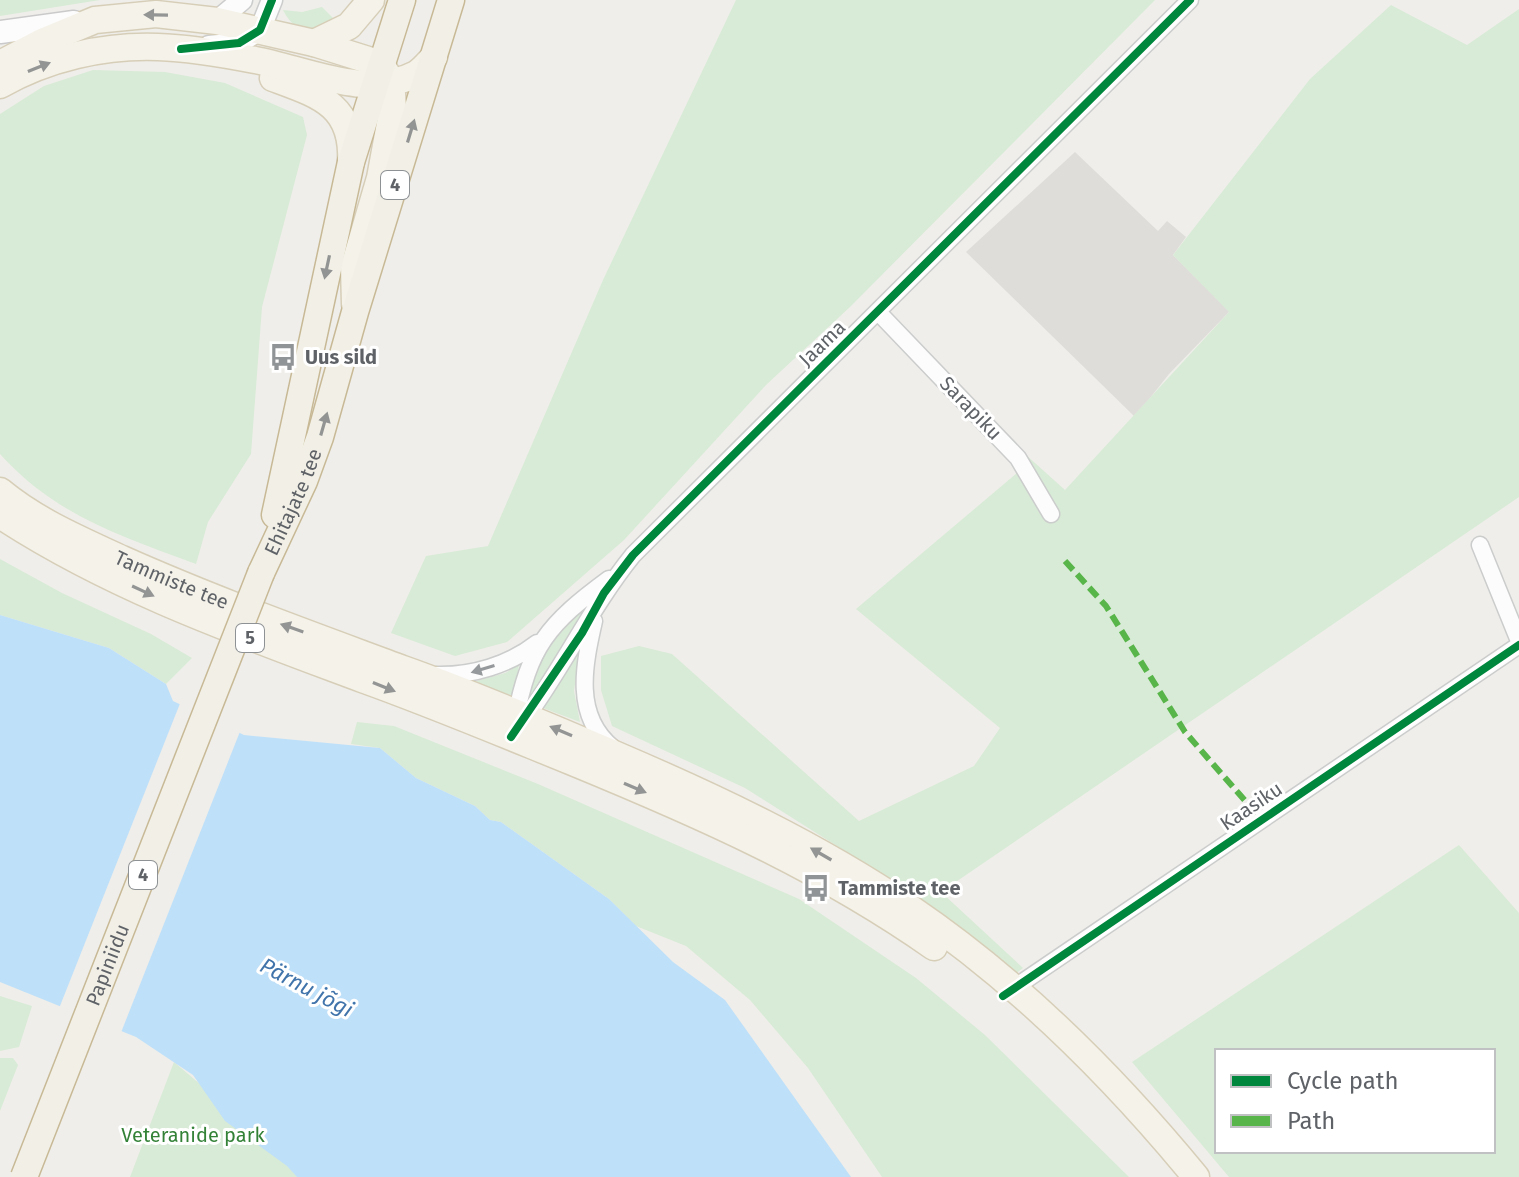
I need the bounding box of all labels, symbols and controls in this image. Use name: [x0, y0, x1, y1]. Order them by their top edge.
one-way arrow: [143, 9, 168, 22]
one-way arrow: [27, 60, 51, 73]
one-way arrow: [406, 118, 418, 142]
road number: 4: [381, 171, 409, 199]
one-way arrow: [320, 255, 333, 280]
street label: Jaama: [794, 315, 850, 371]
bus stop icon: Uus sild: [268, 342, 298, 372]
place label: Uus sild: [305, 345, 377, 369]
street label: Sarapiku: [935, 371, 1007, 445]
one-way arrow: [318, 412, 331, 436]
street label: Ehitajate tee: [259, 445, 327, 559]
street label: Tammiste tee: [111, 545, 232, 614]
one-way arrow: [131, 584, 155, 598]
one-way arrow: [280, 622, 304, 634]
road number: 5: [236, 624, 264, 652]
one-way arrow: [471, 663, 495, 676]
one-way arrow: [372, 681, 396, 694]
one-way arrow: [549, 725, 573, 738]
street label: Kaasiku: [1215, 777, 1287, 835]
one-way arrow: [624, 782, 647, 795]
one-way arrow: [810, 847, 832, 861]
road number: 4: [129, 861, 157, 889]
bus stop icon: Tammiste tee: [801, 873, 831, 903]
place label: Tammiste tee: [838, 876, 960, 900]
street label: Papiniidu: [80, 921, 134, 1009]
water label: Pärnu jõgi: [255, 952, 358, 1023]
legend: [1215, 1049, 1495, 1153]
text: Cycle path: [1287, 1067, 1399, 1095]
text: Path: [1287, 1107, 1335, 1135]
park label: Veteranide park: [121, 1123, 265, 1147]

